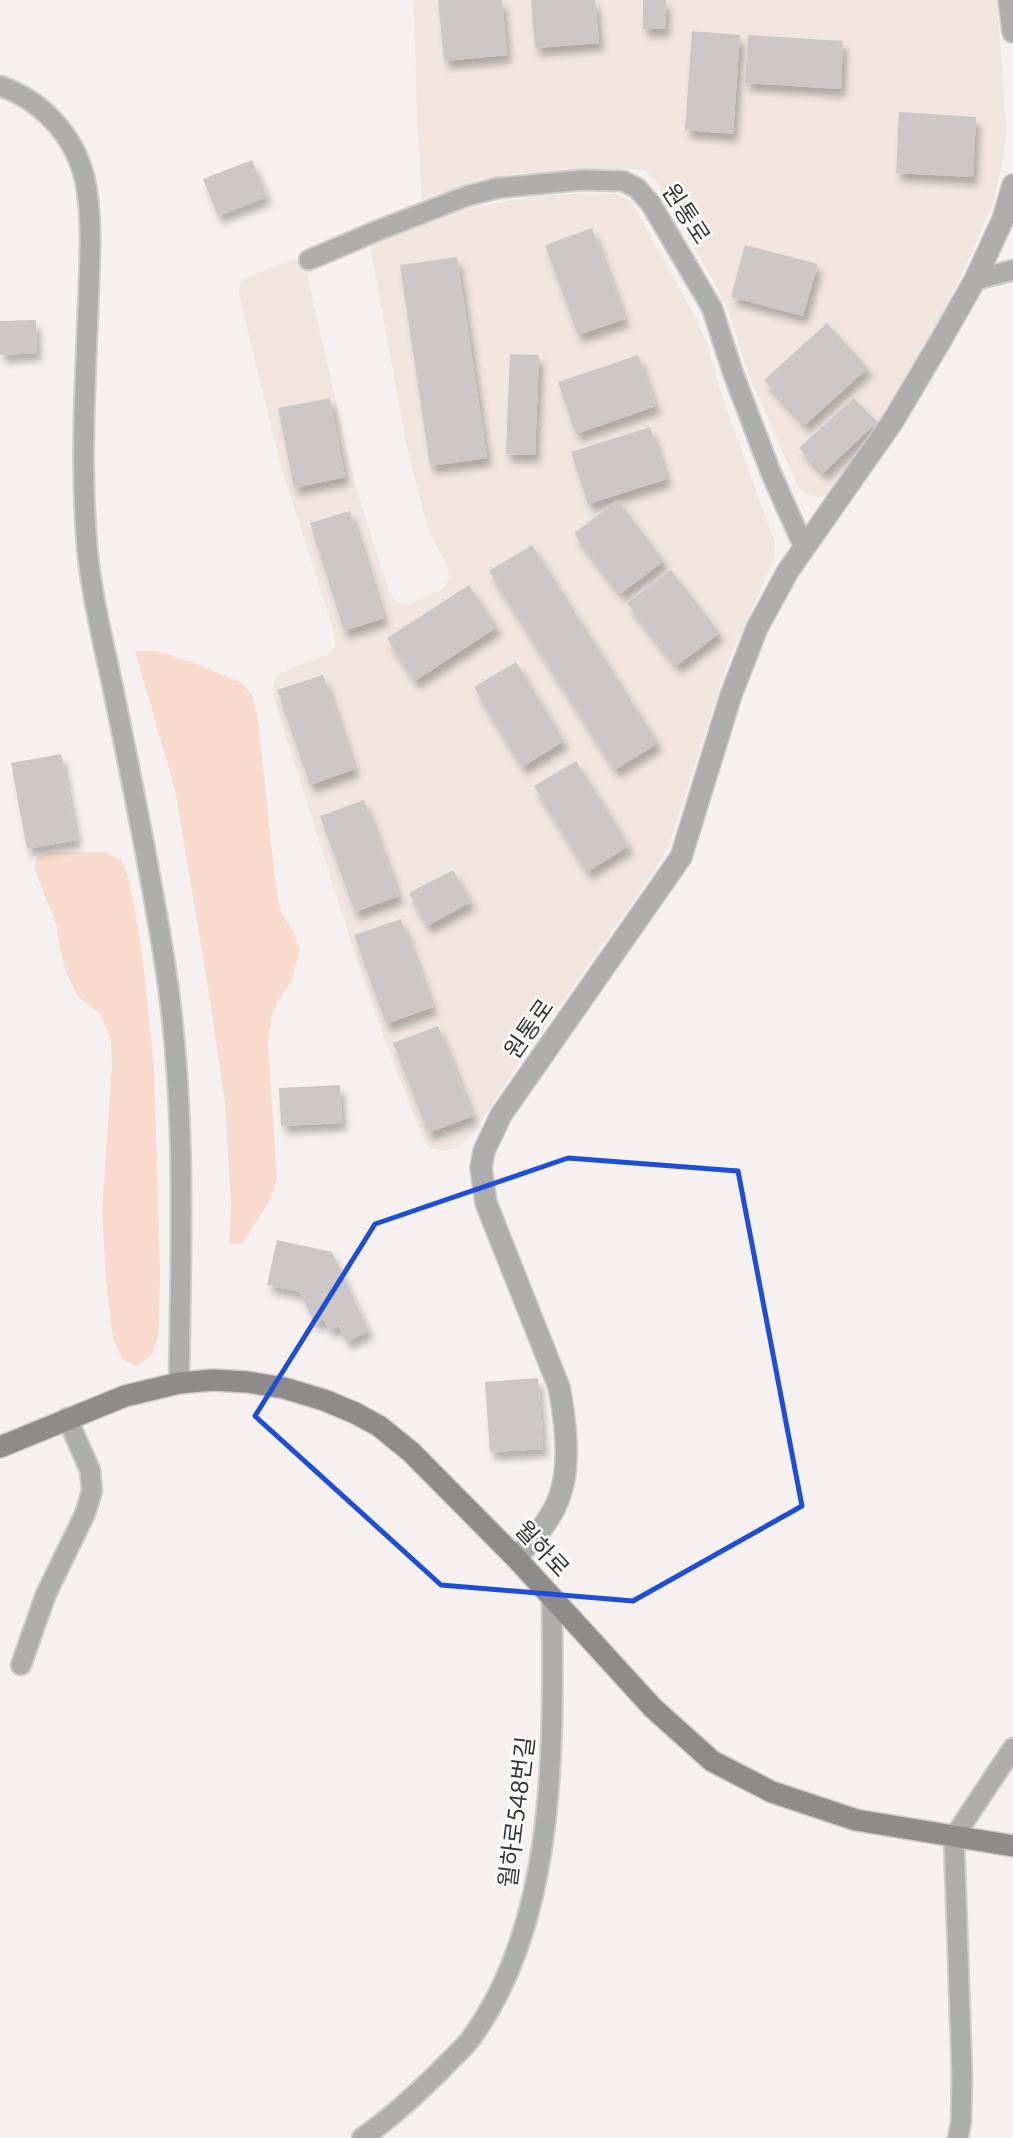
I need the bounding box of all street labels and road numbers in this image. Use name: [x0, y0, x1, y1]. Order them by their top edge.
street label: 원통로: [657, 178, 717, 249]
street label: 원통로: [497, 993, 559, 1064]
street label: 월하로: [510, 1514, 576, 1582]
street label: 월하로548번길: [492, 1735, 539, 1889]

